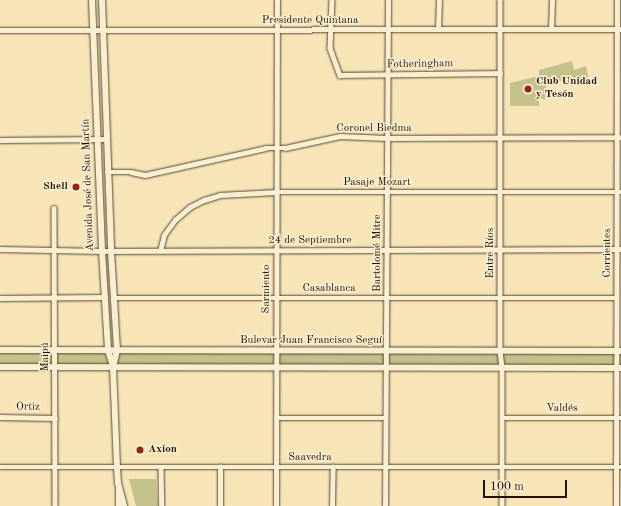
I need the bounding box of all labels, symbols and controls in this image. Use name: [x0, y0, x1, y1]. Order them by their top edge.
street label: Presidente Quintana: [262, 14, 358, 28]
street label: Fotheringham: [387, 58, 453, 72]
place label: Club Unidad y Tesón: [536, 76, 597, 102]
marker: Club Unidad y Tesón: [523, 84, 533, 94]
street label: Avenida José de San Martín: [80, 119, 98, 251]
street label: Coronel Biedma: [336, 122, 412, 136]
street label: Pasaje Mozart: [343, 176, 411, 190]
place label: Shell: [43, 180, 68, 194]
marker: Shell: [71, 182, 81, 192]
street label: Bartolomé Mitre: [371, 214, 385, 292]
street label: Entre Ríos: [484, 227, 498, 279]
street label: Corrientes: [601, 228, 615, 278]
street label: 24 de Septiembre: [268, 234, 352, 248]
street label: Sarmiento: [260, 265, 274, 313]
street label: Casablanca: [302, 282, 356, 296]
street label: Bulevar Juan Francisco Seguí: [240, 334, 382, 348]
street label: Maipú: [39, 342, 53, 372]
street label: Ortiz: [16, 401, 40, 415]
street label: Valdés: [546, 402, 578, 416]
place label: Axion: [148, 443, 177, 457]
marker: Axion: [135, 445, 145, 455]
street label: Saavedra: [288, 451, 332, 465]
scale bar: [485, 472, 569, 498]
text: 100 m: [490, 481, 524, 493]

